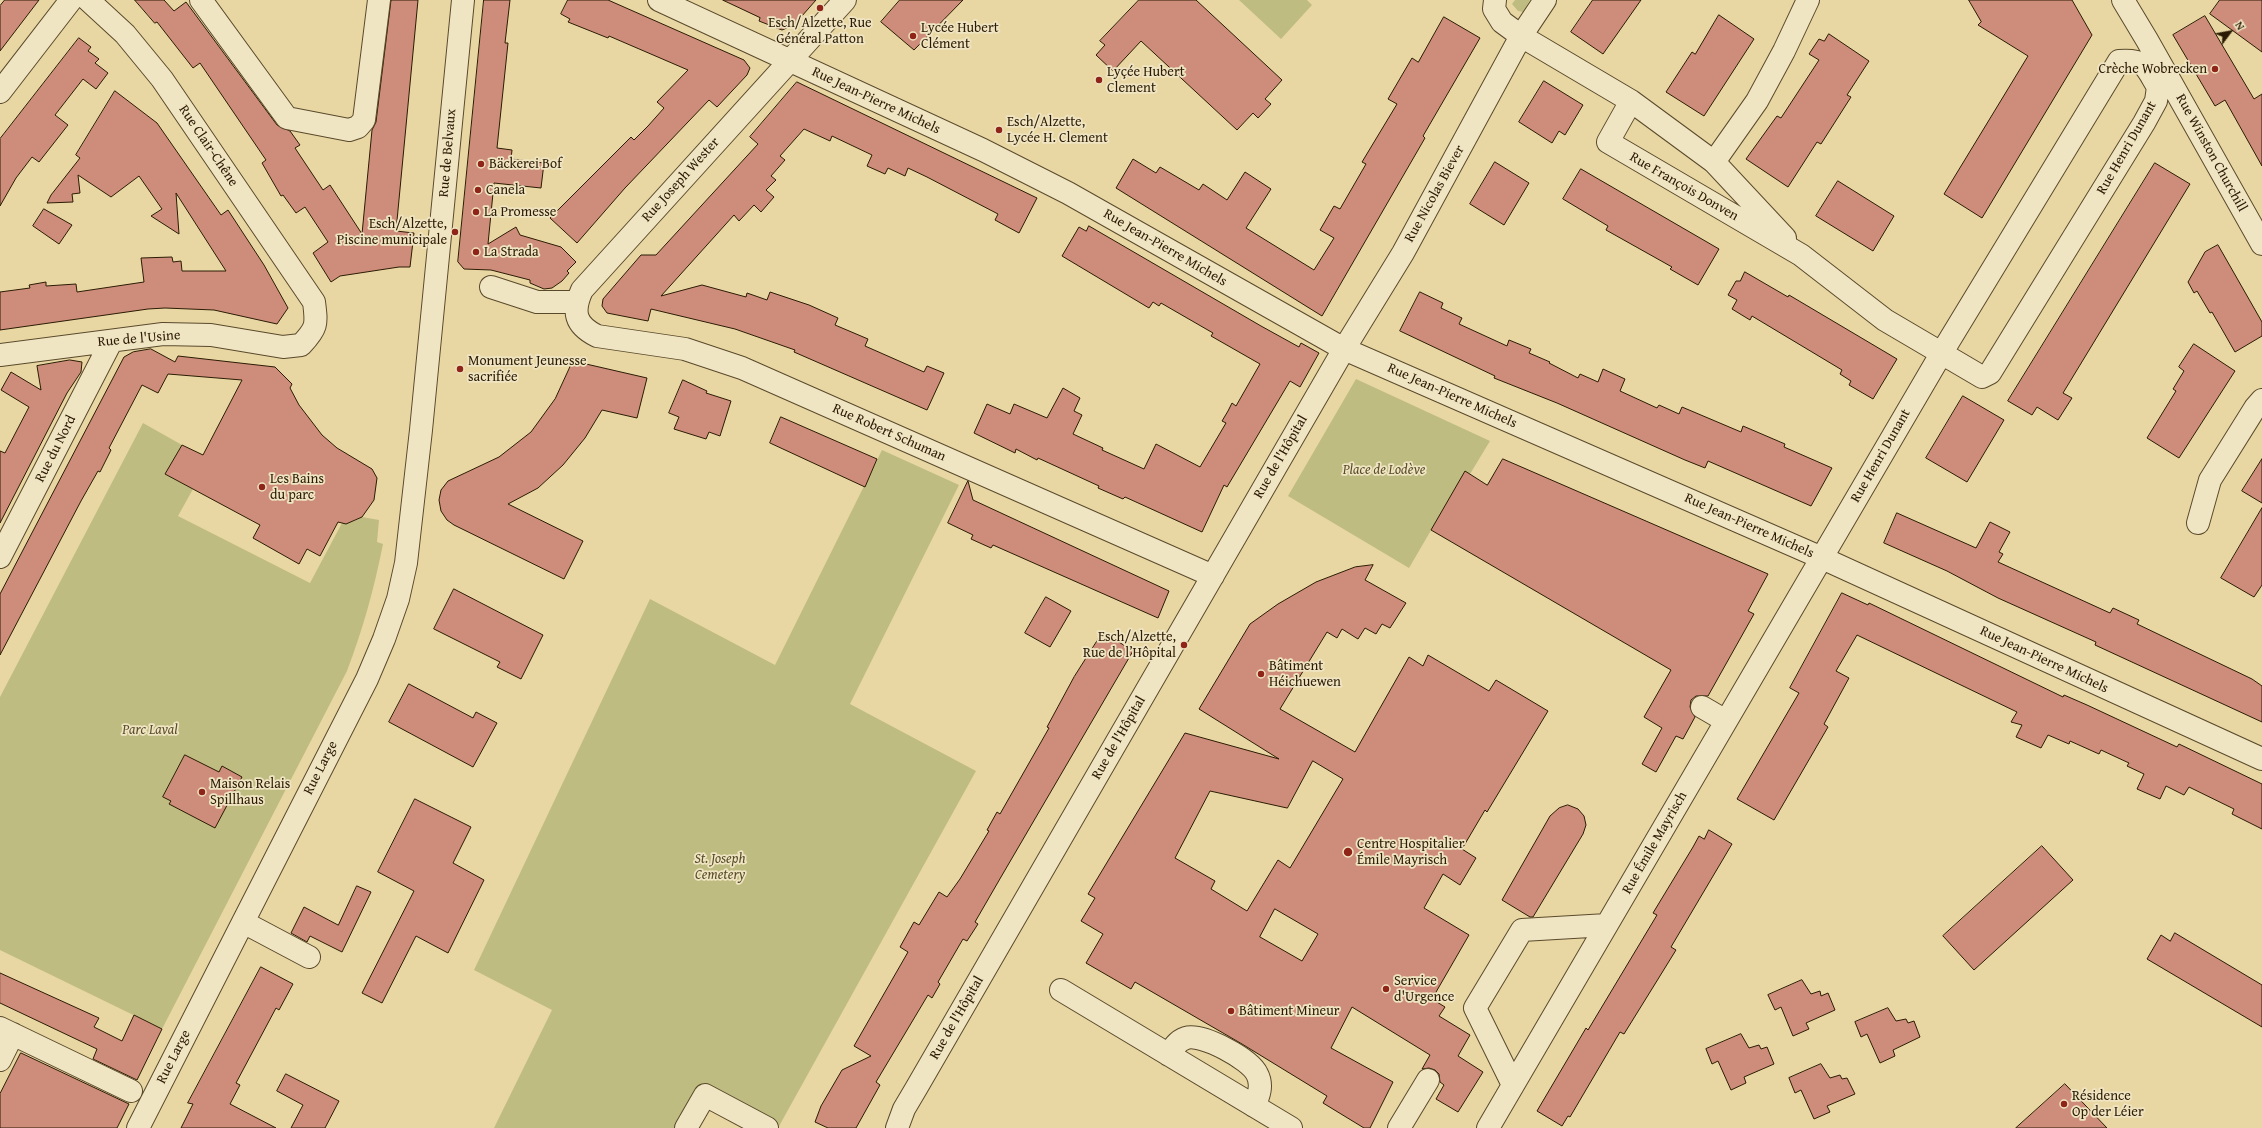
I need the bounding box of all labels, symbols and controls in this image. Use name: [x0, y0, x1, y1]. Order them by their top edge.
marker: Esch/Alzette, Rue Général Patton: [815, 3, 825, 13]
north arrow: [2210, 12, 2250, 52]
place label: Esch/Alzette, Rue Général Patton: [768, 15, 872, 48]
text: N: [2231, 18, 2249, 33]
place label: Lycée Hubert Clément: [921, 20, 999, 52]
marker: Lycée Hubert Clément: [908, 31, 918, 41]
place label: Crèche Wobrecken: [2098, 61, 2207, 77]
street label: Rue Jean-Pierre Michels: [809, 64, 943, 138]
place label: Lyçée Hubert Clement: [1107, 64, 1185, 96]
marker: Crèche Wobrecken: [2210, 64, 2220, 74]
marker: Lyçée Hubert Clement: [1094, 75, 1104, 85]
street label: Rue Winston Churchill: [2172, 91, 2250, 215]
street label: Rue Henri Dunant: [2093, 98, 2161, 198]
street label: Rue Clair-Chêne: [175, 102, 241, 190]
street label: Rue de Belvaux: [436, 108, 460, 198]
place label: Esch/Alzette, Lycée H. Clement: [1007, 114, 1108, 146]
marker: Esch/Alzette, Lycée H. Clement: [994, 125, 1004, 135]
street label: Rue Joseph Wester: [639, 134, 723, 226]
street label: Rue Nicolas Biever: [1401, 143, 1469, 245]
street label: Rue François Donven: [1627, 149, 1741, 225]
place label: Bäckerei Bof: [489, 156, 562, 172]
marker: Bäckerei Bof: [476, 159, 486, 169]
place label: Canela: [486, 182, 525, 198]
marker: Canela: [473, 185, 483, 195]
place label: La Promesse: [484, 204, 556, 220]
street label: Rue Jean-Pierre Michels: [1100, 206, 1230, 290]
marker: La Promesse: [471, 207, 481, 217]
place label: Esch/Alzette, Piscine municipale: [337, 216, 447, 248]
marker: Esch/Alzette, Piscine municipale: [450, 227, 460, 237]
place label: La Strada: [484, 244, 539, 260]
marker: La Strada: [471, 247, 481, 257]
street label: Rue de l'Usine: [97, 327, 181, 351]
place label: Monument Jeunesse sacrifiée: [468, 353, 587, 386]
street label: Rue Jean-Pierre Michels: [1385, 360, 1519, 432]
marker: Monument Jeunesse sacrifiée: [455, 364, 465, 374]
street label: Rue Robert Schuman: [830, 400, 948, 466]
street label: Rue Henri Dunant: [1847, 406, 1915, 506]
street label: Rue de l'Hôpital: [1250, 412, 1312, 502]
street label: Rue du Nord: [32, 413, 80, 485]
park label: Place de Lodève: [1343, 462, 1425, 478]
place label: Les Bains du parc: [270, 471, 324, 504]
marker: Les Bains du parc: [257, 482, 267, 492]
street label: Rue Jean-Pierre Michels: [1682, 490, 1816, 562]
street label: Rue Jean-Pierre Michels: [1977, 623, 2111, 697]
place label: Esch/Alzette, Rue de l’Hôpital: [1083, 629, 1176, 662]
marker: Esch/Alzette, Rue de l’Hôpital: [1179, 640, 1189, 650]
place label: Bâtiment Héichuewen: [1269, 658, 1341, 690]
marker: Bâtiment Héichuewen: [1256, 669, 1266, 679]
street label: Rue de l'Hôpital: [1088, 693, 1150, 783]
park label: Parc Laval: [122, 722, 178, 738]
street label: Rue Large: [300, 738, 342, 798]
place label: Maison Relais Spillhaus: [210, 776, 290, 808]
marker: Maison Relais Spillhaus: [197, 787, 207, 797]
street label: Rue Émile Mayrisch: [1619, 789, 1691, 897]
place label: Centre Hospitalier Émile Mayrisch: [1357, 836, 1464, 868]
marker: Centre Hospitalier Émile Mayrisch: [1342, 846, 1354, 858]
park label: St. Joseph Cemetery: [694, 851, 746, 884]
street label: Rue de l'Hôpital: [926, 973, 988, 1063]
place label: Service d'Urgence: [1394, 973, 1454, 1006]
marker: Service d'Urgence: [1381, 984, 1391, 994]
place label: Bâtiment Mineur: [1239, 1003, 1340, 1019]
marker: Bâtiment Mineur: [1226, 1006, 1236, 1016]
street label: Rue Large: [153, 1027, 195, 1087]
place label: Résidence Op der Léier: [2072, 1088, 2144, 1120]
marker: Résidence Op der Léier: [2059, 1099, 2069, 1109]

